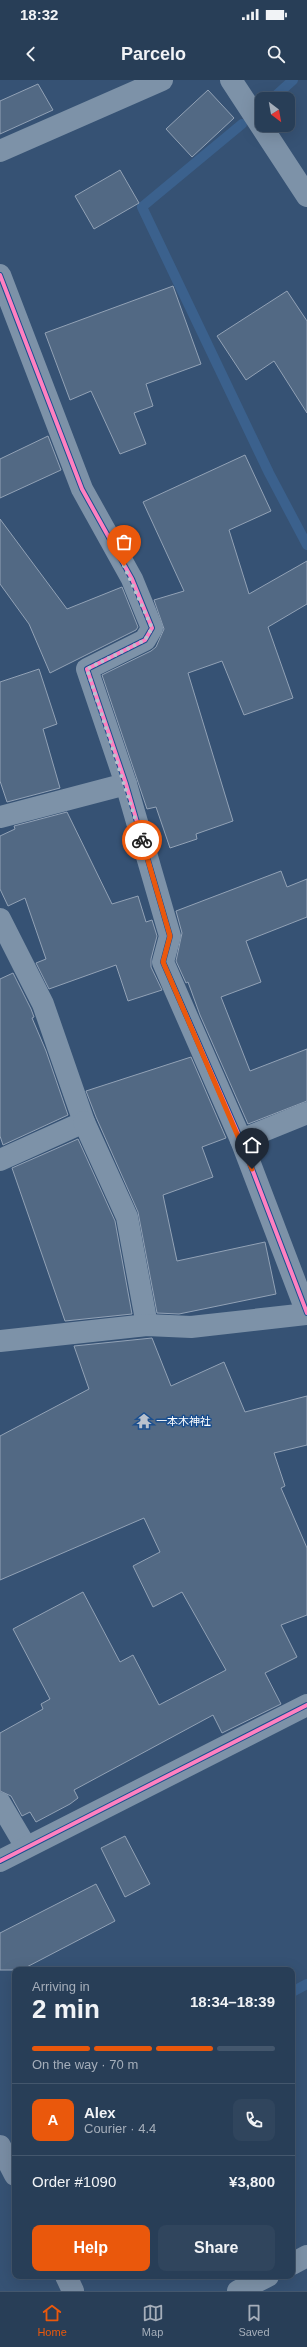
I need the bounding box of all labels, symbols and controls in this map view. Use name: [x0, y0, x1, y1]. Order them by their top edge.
text: 18:32: [20, 6, 58, 23]
icon: back: [20, 43, 42, 65]
icon: search: [265, 43, 287, 65]
text: Parcelo: [121, 44, 186, 64]
north arrow: [255, 92, 295, 132]
map controls: [255, 92, 295, 132]
pin: [107, 525, 141, 566]
icon: bag: [113, 531, 135, 553]
courier: [122, 820, 162, 860]
icon: bike: [131, 829, 153, 851]
pin: [235, 1128, 269, 1169]
icon: home: [241, 1134, 263, 1156]
temple icon: 一本木神社: [135, 1412, 153, 1430]
place label: 一本木神社: [156, 1415, 211, 1427]
text: Arriving in: [32, 1979, 90, 1994]
text: 18:34–18:39: [190, 1993, 275, 2010]
text: 2 min: [32, 1994, 100, 2024]
text: On the way · 70 m: [32, 2057, 138, 2072]
button: phone: [233, 2099, 275, 2141]
text: Alex: [84, 2104, 116, 2121]
text: A: [48, 2111, 58, 2128]
text: Courier · 4.4: [84, 2121, 156, 2136]
text: Order #1090: [32, 2173, 116, 2190]
text: ¥3,800: [229, 2173, 275, 2190]
button: Help: [32, 2225, 150, 2271]
button: Share: [158, 2225, 275, 2271]
tab: Home: [37, 2302, 67, 2338]
tab: Map: [142, 2302, 164, 2338]
tab: Saved: [238, 2302, 270, 2338]

